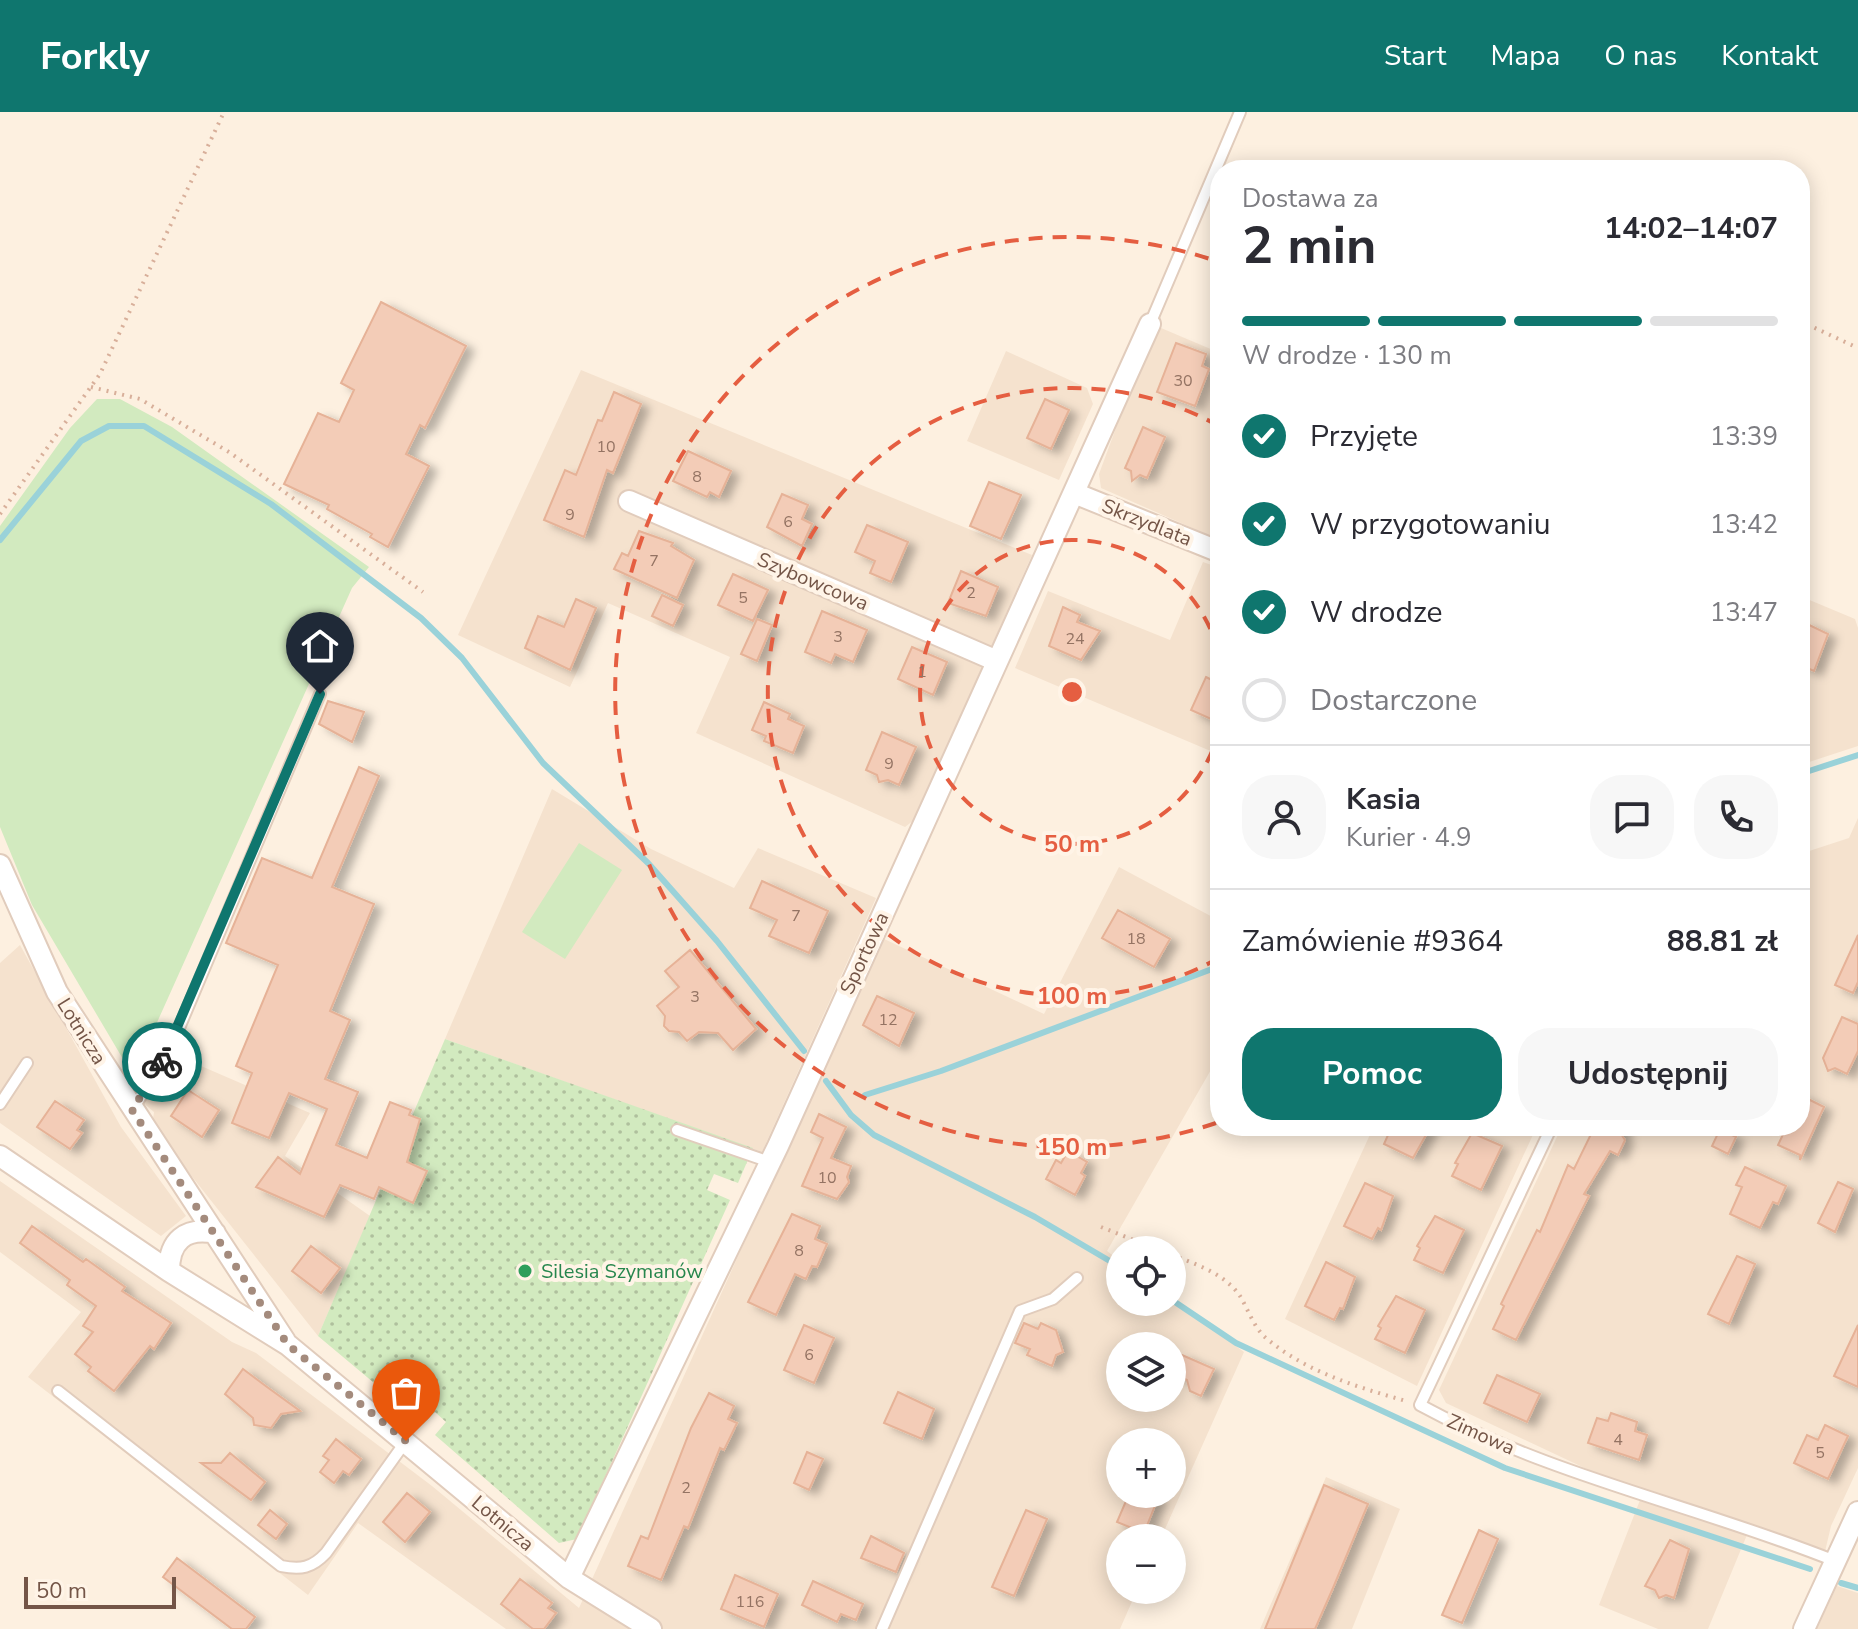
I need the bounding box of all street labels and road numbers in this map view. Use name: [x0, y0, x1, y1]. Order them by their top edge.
street label: Skrzydlata: [1098, 492, 1196, 553]
street label: Szybowcowa: [753, 546, 873, 617]
street label: Sportowa: [834, 908, 895, 999]
street label: Lotnicza: [51, 993, 113, 1070]
street label: Zimowa: [1443, 1408, 1519, 1461]
street label: Lotnicza: [466, 1489, 540, 1557]

